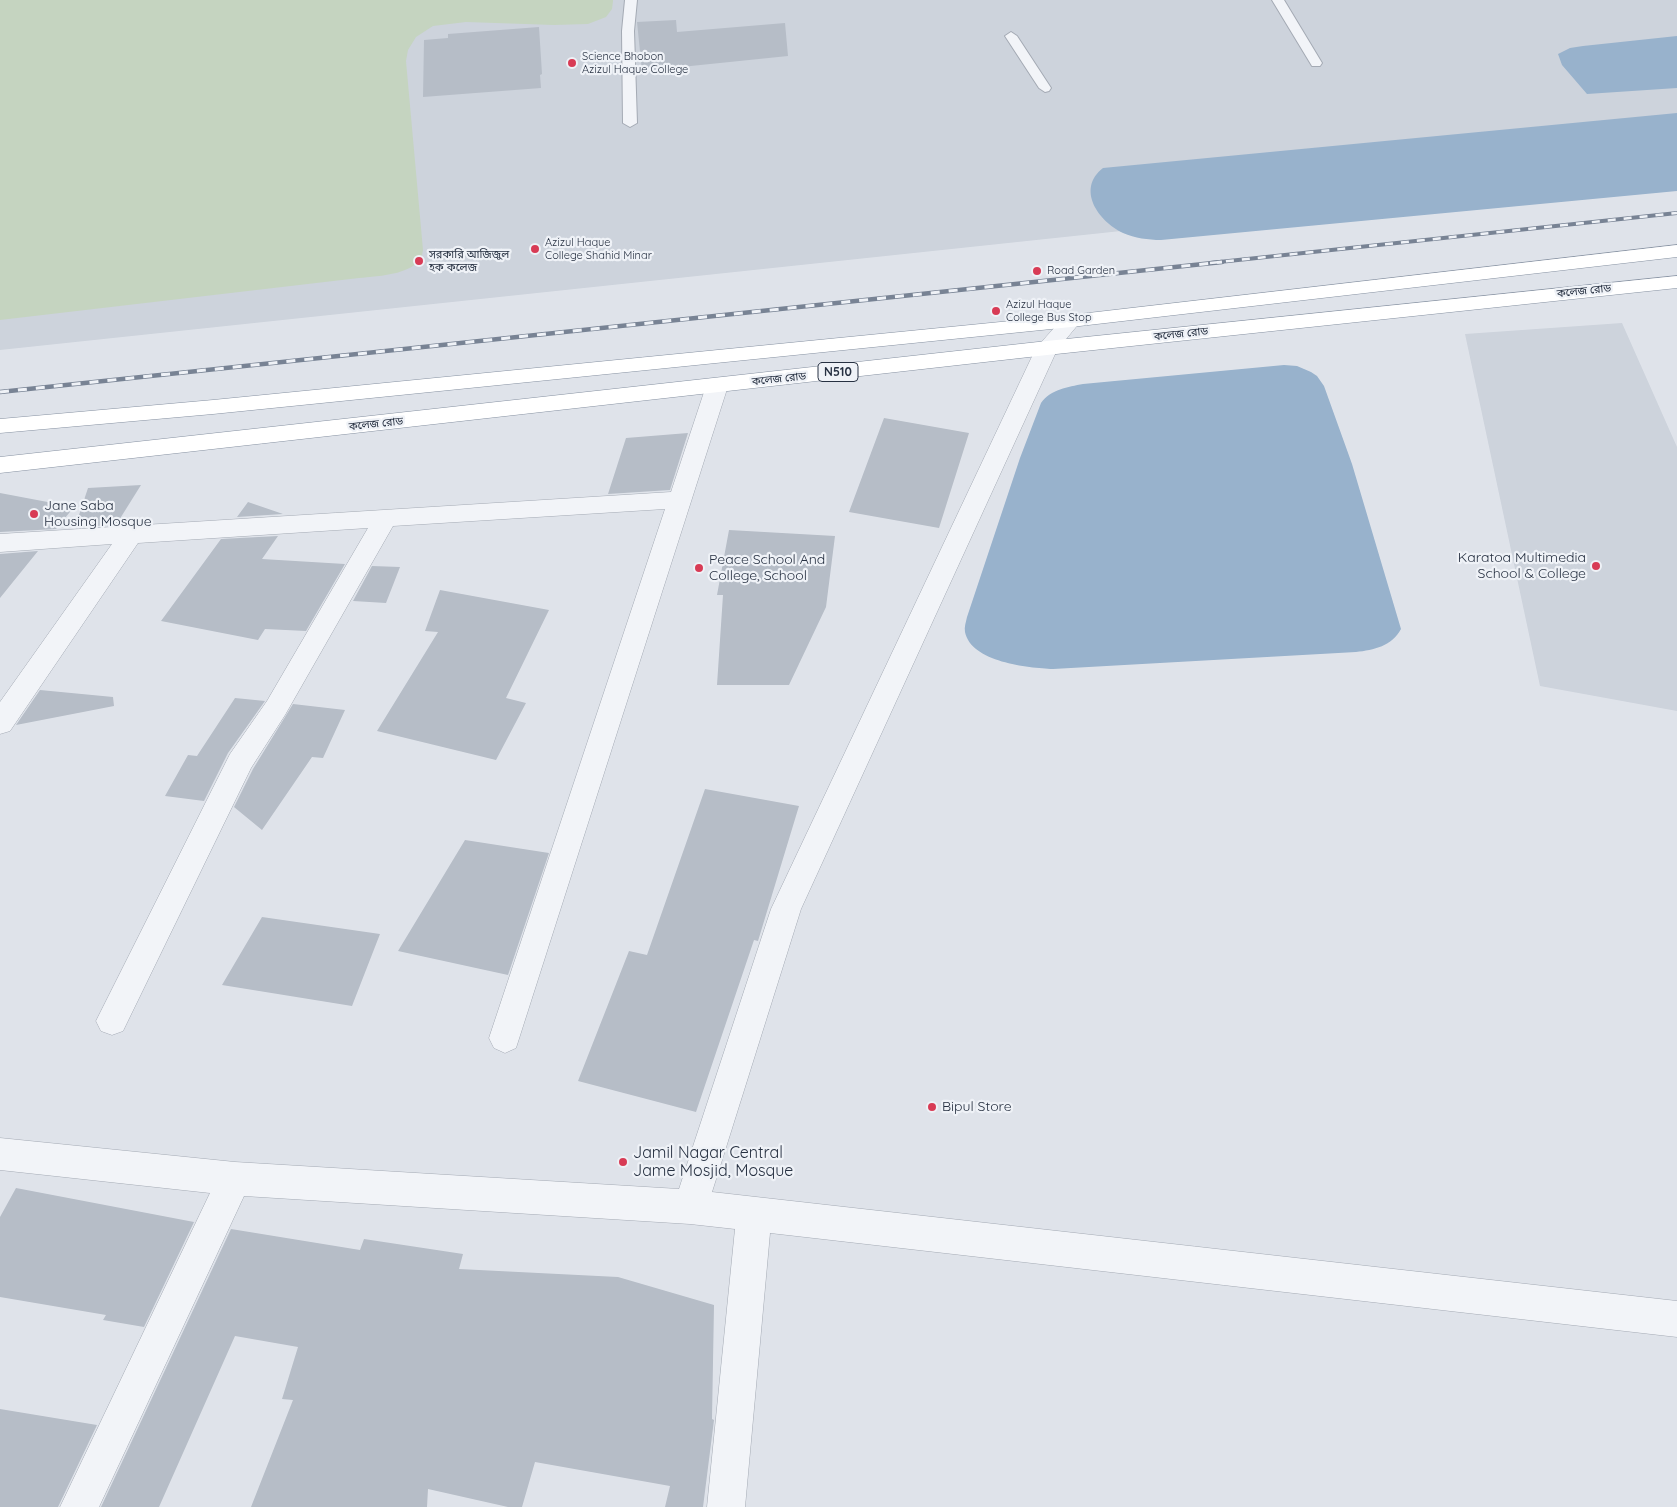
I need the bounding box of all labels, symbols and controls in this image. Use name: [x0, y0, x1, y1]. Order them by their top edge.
place label: Science Bhobon Azizul Haque College: [582, 50, 688, 76]
marker: Science Bhobon Azizul Haque College: [566, 57, 578, 69]
place label: Azizul Haque College Shahid Minar: [545, 236, 652, 262]
marker: Azizul Haque College Shahid Minar: [529, 243, 541, 255]
place label: সরকারি আজিজুল হক কলেজ: [429, 248, 509, 274]
marker: সরকারি আজিজুল হক কলেজ: [413, 255, 425, 267]
place label: Road Garden: [1047, 264, 1115, 278]
marker: Road Garden: [1031, 265, 1043, 277]
street label: কলেজ রোড: [1556, 282, 1612, 300]
place label: Azizul Haque College Bus Stop: [1006, 298, 1092, 324]
marker: Azizul Haque College Bus Stop: [990, 305, 1002, 317]
street label: কলেজ রোড: [1153, 325, 1209, 343]
road number: N510: [818, 362, 858, 382]
street label: কলেজ রোড: [751, 370, 807, 388]
street label: কলেজ রোড: [348, 415, 404, 433]
place label: Jane Saba Housing Mosque: [44, 498, 152, 530]
marker: Jane Saba Housing Mosque: [28, 508, 40, 520]
place label: Karatoa Multimedia School & College: [1458, 550, 1586, 582]
place label: Peace School And College, School: [709, 552, 825, 584]
marker: Karatoa Multimedia School & College: [1590, 560, 1602, 572]
marker: Peace School And College, School: [693, 562, 705, 574]
place label: Bipul Store: [942, 1099, 1012, 1115]
marker: Bipul Store: [926, 1101, 938, 1113]
place label: Jamil Nagar Central Jame Mosjid, Mosque: [633, 1143, 793, 1181]
marker: Jamil Nagar Central Jame Mosjid, Mosque: [617, 1156, 629, 1168]

